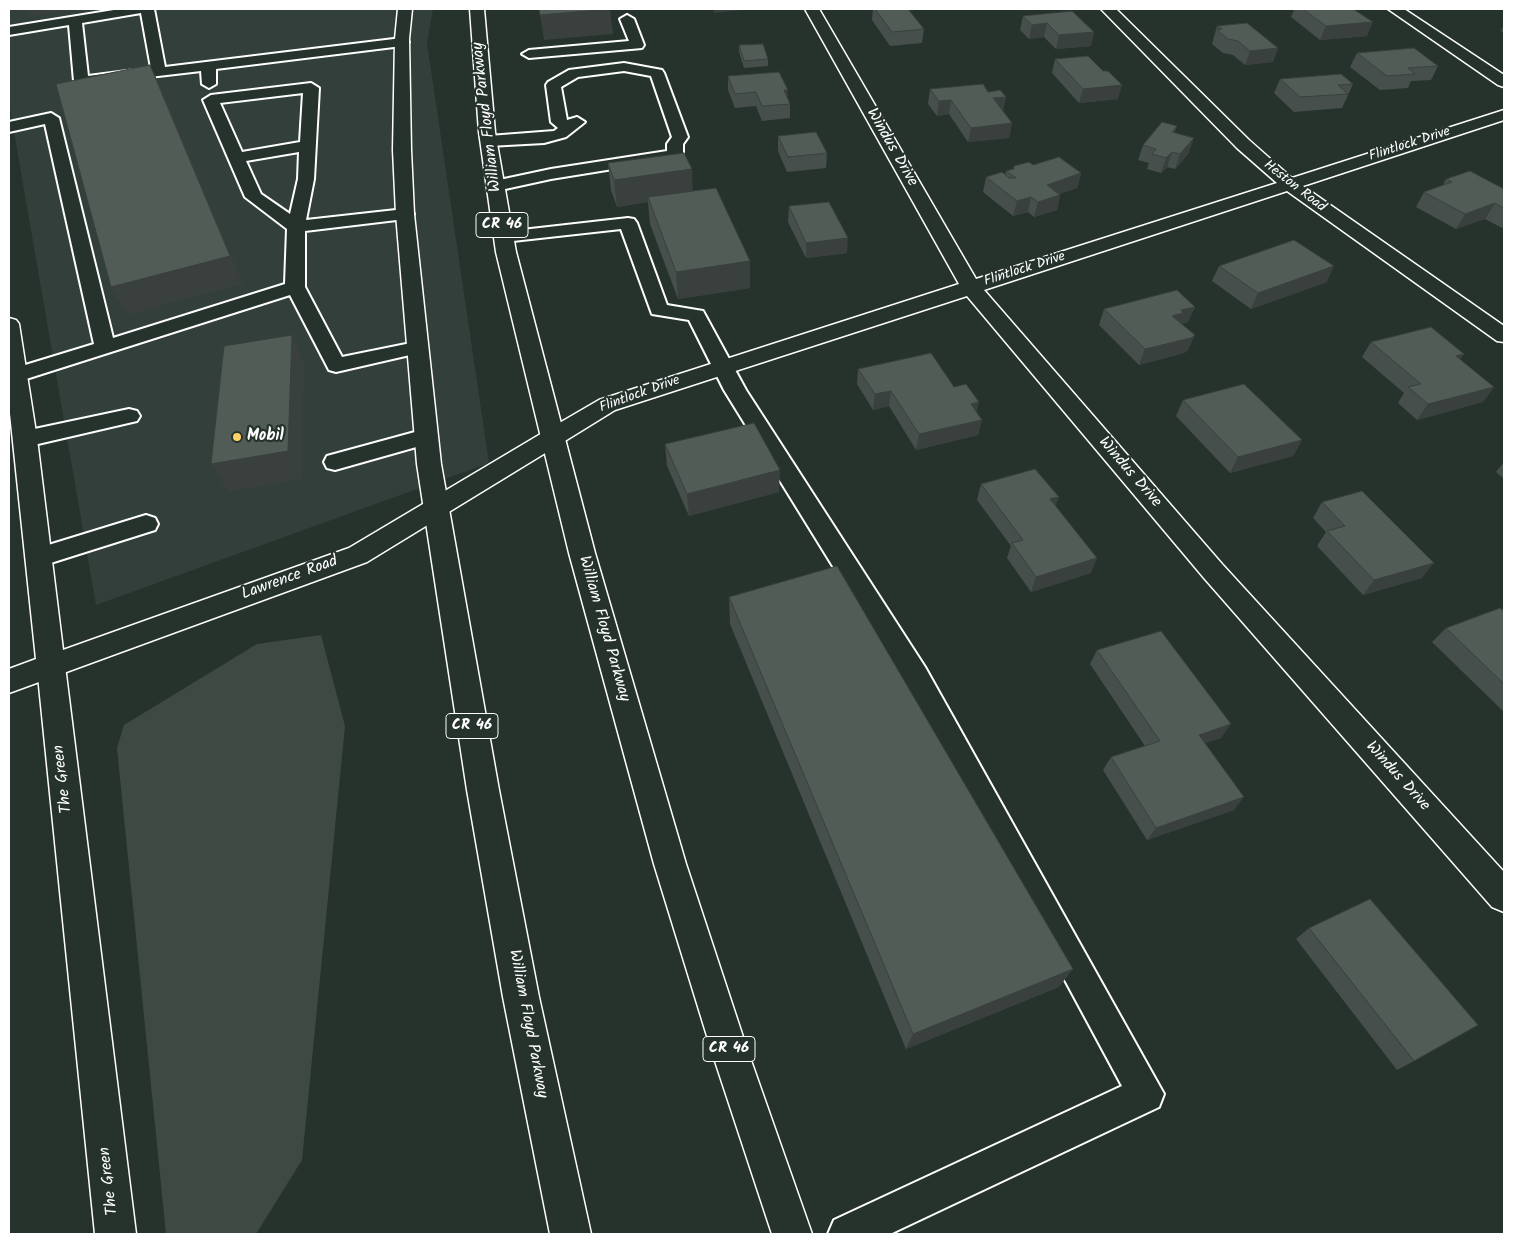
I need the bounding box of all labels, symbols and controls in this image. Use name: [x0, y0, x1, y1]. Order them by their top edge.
street label: William Floyd Parkway: [469, 41, 507, 193]
street label: Windus Drive: [861, 105, 921, 191]
street label: Flintlock Drive: [1367, 124, 1453, 166]
street label: Heston Road: [1259, 157, 1329, 217]
road number: CR 46: [476, 212, 528, 238]
street label: Flintlock Drive: [982, 249, 1068, 291]
street label: Flintlock Drive: [597, 373, 683, 417]
place label: Mobil: [247, 427, 284, 447]
marker: Mobil: [231, 431, 243, 443]
street label: Windus Drive: [1093, 434, 1165, 512]
street label: Lawrence Road: [239, 553, 341, 605]
street label: William Floyd Parkway: [573, 554, 633, 704]
road number: CR 46: [446, 714, 498, 738]
street label: Windus Drive: [1361, 738, 1433, 816]
street label: The Green: [50, 744, 78, 814]
street label: William Floyd Parkway: [503, 948, 551, 1100]
road number: CR 46: [703, 1036, 755, 1062]
street label: The Green: [96, 1146, 124, 1216]

